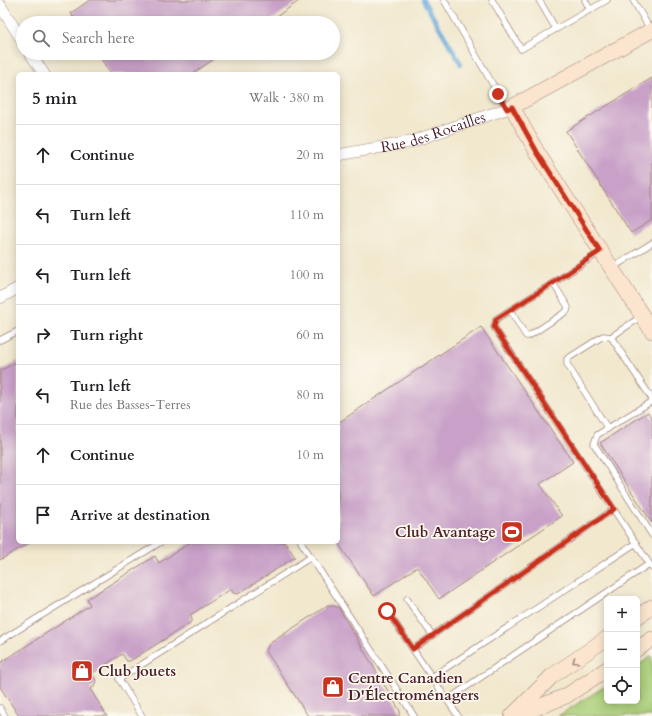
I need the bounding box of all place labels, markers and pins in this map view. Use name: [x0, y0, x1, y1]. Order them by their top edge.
sports icon: Club Avantage: [499, 519, 525, 545]
place label: Club Avantage: [395, 522, 496, 542]
shop icon: Club Jouets: [69, 658, 95, 684]
place label: Club Jouets: [98, 661, 176, 681]
place label: Centre Canadien D'Électroménagers: [348, 668, 479, 705]
shop icon: Centre Canadien D'Électroménagers: [320, 674, 346, 700]

